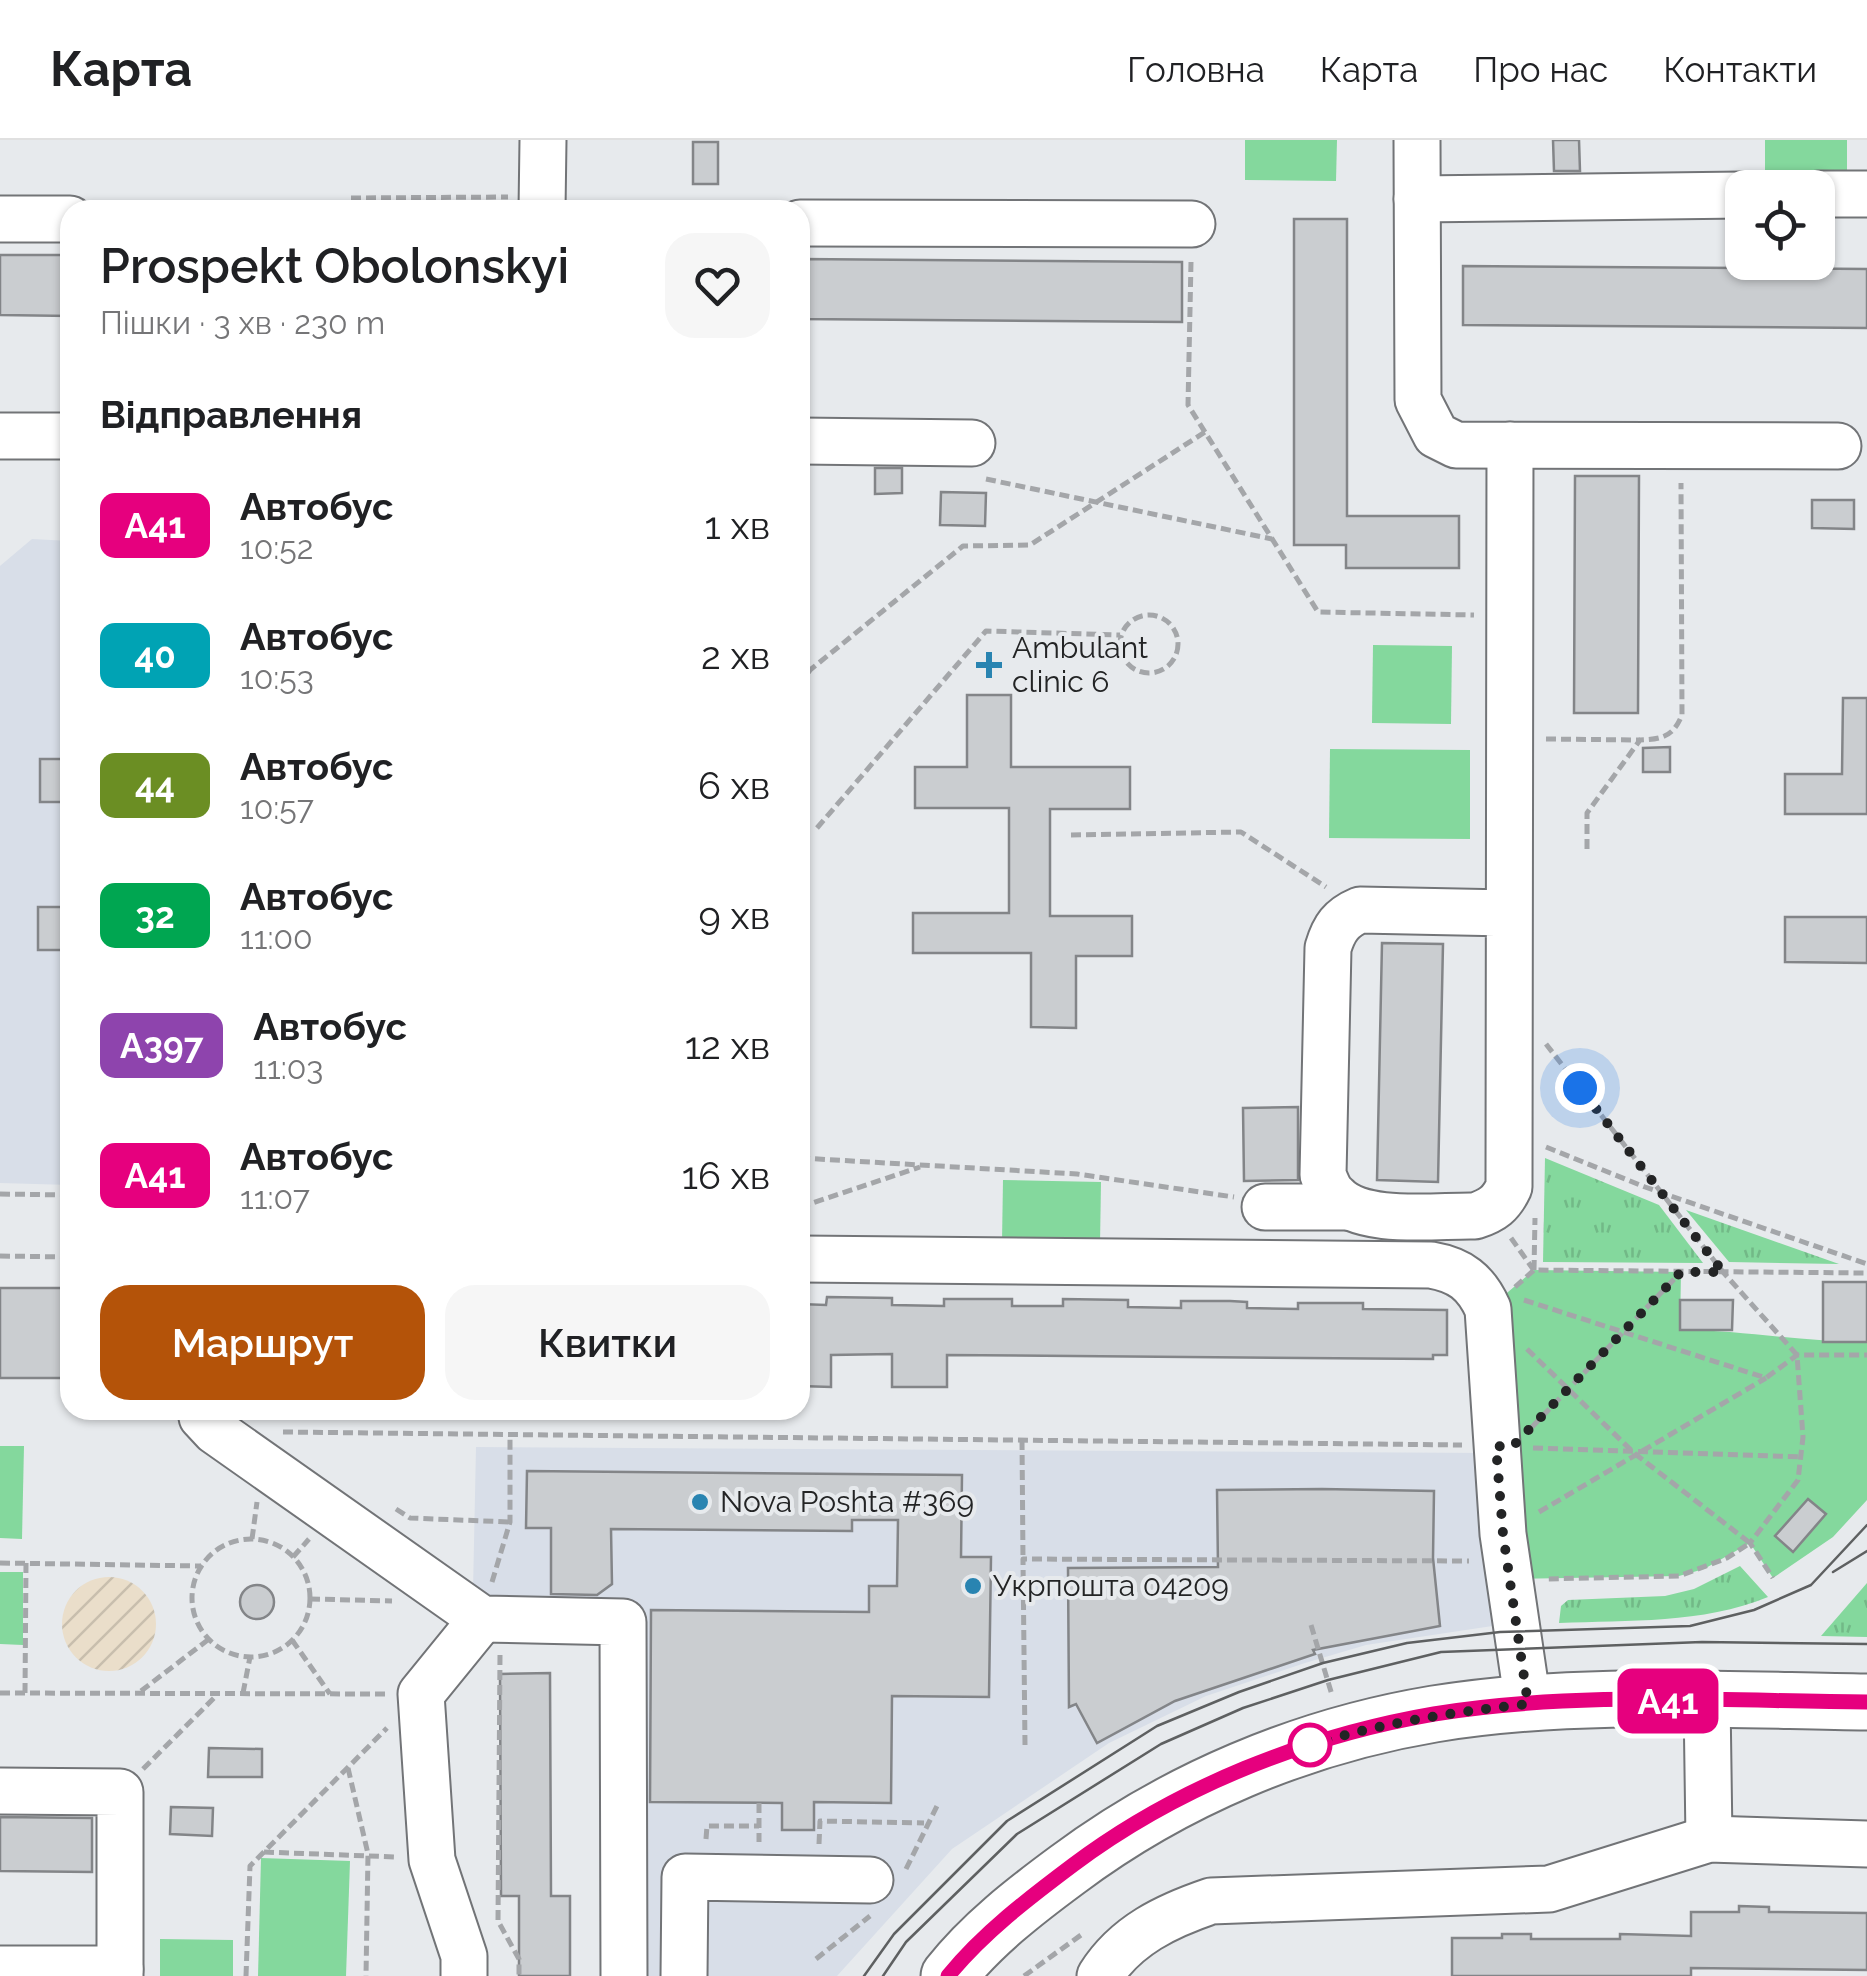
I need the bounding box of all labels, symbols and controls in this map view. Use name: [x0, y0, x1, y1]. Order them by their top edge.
text: Карта: [50, 41, 192, 97]
text: Головна: [1127, 49, 1265, 90]
text: Карта: [1320, 49, 1418, 90]
text: Про нас: [1473, 49, 1608, 90]
text: Контакти: [1663, 49, 1817, 90]
map controls: [1725, 170, 1835, 280]
button: locate: [1725, 170, 1835, 280]
button: heart: [665, 233, 770, 338]
text: Prospekt Obolonskyi: [100, 238, 569, 294]
text: Пішки · 3 хв · 230 m: [100, 304, 385, 341]
text: Відправлення: [100, 392, 362, 437]
text: Автобус: [240, 484, 394, 529]
text: 1 хв: [705, 503, 770, 548]
text: A41: [124, 505, 186, 546]
text: 10:52: [240, 529, 313, 566]
text: Автобус: [240, 614, 394, 659]
place label: Ambulant clinic 6: [1012, 630, 1148, 699]
text: 2 хв: [701, 633, 770, 678]
text: 40: [134, 635, 176, 676]
marker: Ambulant clinic 6: [976, 652, 1002, 678]
text: 10:53: [240, 659, 314, 696]
text: Автобус: [240, 744, 394, 789]
text: 6 хв: [698, 763, 770, 808]
text: 44: [135, 765, 175, 806]
text: 10:57: [240, 789, 314, 826]
text: Автобус: [240, 874, 394, 919]
text: 9 хв: [699, 893, 770, 938]
text: 32: [135, 895, 175, 936]
text: 11:00: [240, 919, 313, 956]
text: Автобус: [253, 1004, 407, 1049]
text: 12 хв: [685, 1023, 770, 1068]
text: А397: [120, 1025, 203, 1066]
text: 11:03: [253, 1049, 323, 1086]
your location: [1555, 1063, 1605, 1113]
text: Автобус: [240, 1134, 394, 1179]
text: 16 хв: [682, 1153, 770, 1198]
text: A41: [124, 1155, 186, 1196]
text: 11:07: [240, 1179, 310, 1216]
button: Маршрут: [100, 1285, 425, 1400]
button: Квитки: [445, 1285, 770, 1400]
place label: Nova Poshta #369: [720, 1484, 974, 1519]
marker: Nova Poshta #369: [689, 1491, 711, 1513]
place label: Укрпошта 04209: [993, 1568, 1229, 1603]
marker: Укрпошта 04209: [962, 1575, 984, 1597]
line badge: A41: [1610, 1668, 1726, 1734]
text: A41: [1637, 1681, 1699, 1722]
unlabelled marker: [1289, 1724, 1331, 1766]

